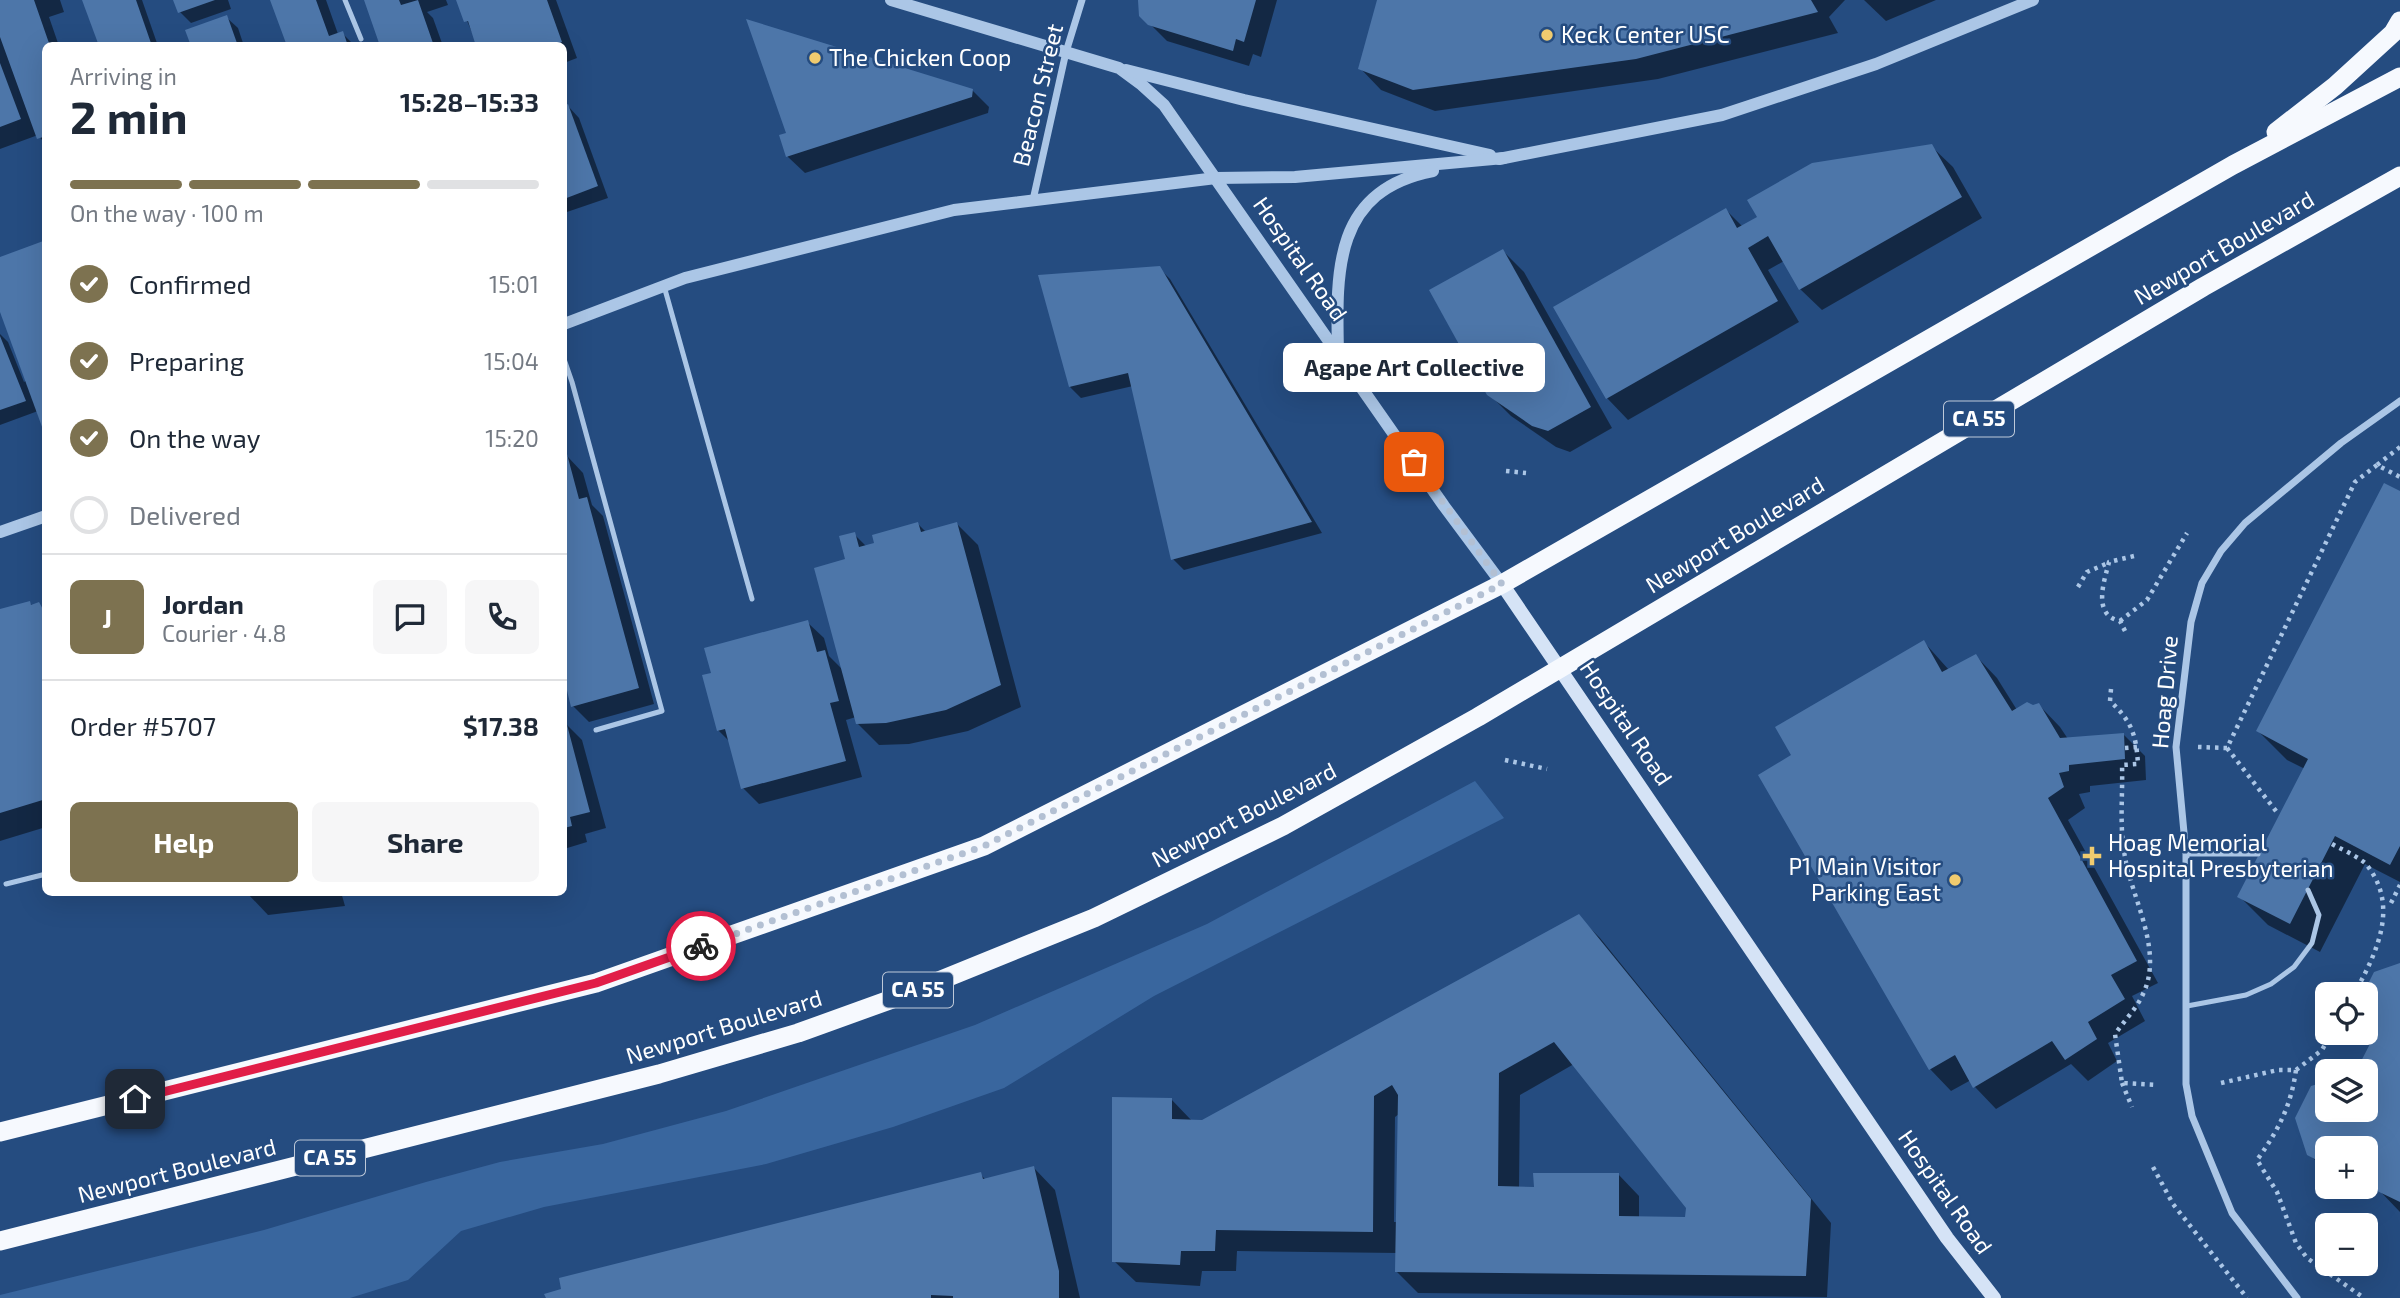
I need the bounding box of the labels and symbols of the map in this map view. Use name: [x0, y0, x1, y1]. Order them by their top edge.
street label: Beacon Street: [1006, 20, 1068, 169]
place label: Keck Center USC: [1561, 20, 1730, 48]
marker: Keck Center USC: [1539, 27, 1555, 43]
place label: The Chicken Coop: [829, 43, 1011, 71]
marker: The Chicken Coop: [807, 50, 823, 66]
street label: Newport Boulevard: [2128, 184, 2319, 310]
street label: Hospital Road: [1248, 191, 1354, 326]
callout: Agape Art Collective: [1283, 343, 1545, 392]
road number: CA 55: [1944, 402, 2014, 436]
pin: [1384, 432, 1444, 492]
street label: Newport Boulevard: [1640, 470, 1829, 599]
street label: Hoag Drive: [2145, 634, 2183, 750]
street label: Hospital Road: [1575, 655, 1679, 790]
street label: Newport Boulevard: [1147, 755, 1341, 873]
place label: Hoag Memorial Hospital Presbyterian: [2108, 828, 2334, 882]
marker: Hoag Memorial Hospital Presbyterian: [2082, 846, 2102, 866]
place label: P1 Main Visitor Parking East: [1789, 852, 1941, 906]
marker: P1 Main Visitor Parking East: [1947, 872, 1963, 888]
courier: [666, 911, 736, 981]
road number: CA 55: [883, 972, 953, 1007]
street label: Newport Boulevard: [622, 983, 825, 1069]
pin: [105, 1069, 165, 1129]
street label: Hospital Road: [1893, 1124, 1999, 1259]
street label: Newport Boulevard: [75, 1132, 279, 1208]
road number: CA 55: [295, 1140, 365, 1176]

